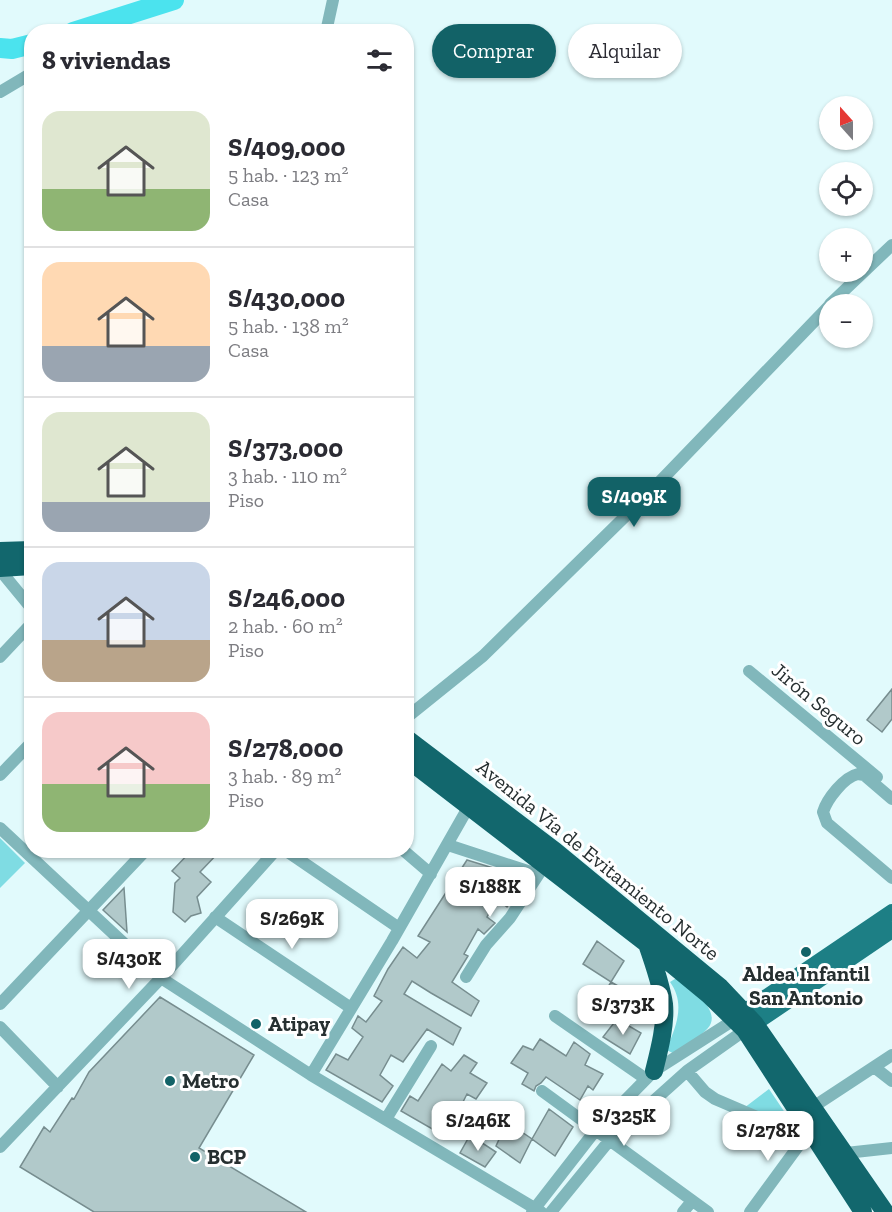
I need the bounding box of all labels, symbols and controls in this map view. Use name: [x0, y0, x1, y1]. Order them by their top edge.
chip: Comprar: [432, 24, 556, 78]
chip: Alquilar: [568, 24, 682, 78]
text: 8 viviendas: [42, 44, 171, 76]
icon: filters: [363, 44, 396, 77]
north arrow: [819, 96, 873, 150]
map controls: [819, 96, 873, 348]
text: S/409,000: [228, 131, 345, 163]
icon: home: [90, 135, 162, 207]
button: locate: [819, 162, 873, 216]
text: 5 hab. · 123 m²: [228, 163, 348, 187]
text: Casa: [228, 187, 269, 211]
button: +: [819, 228, 873, 282]
text: S/430,000: [228, 282, 345, 314]
icon: home: [90, 286, 162, 358]
button: −: [819, 294, 873, 348]
text: 5 hab. · 138 m²: [228, 314, 349, 338]
text: Casa: [228, 338, 269, 362]
text: S/373,000: [228, 432, 343, 464]
icon: home: [90, 436, 162, 508]
text: 3 hab. · 110 m²: [228, 464, 347, 488]
pin: S/409K: [585, 477, 683, 528]
text: S/409K: [602, 484, 666, 508]
text: Piso: [228, 488, 264, 512]
text: S/246,000: [228, 582, 345, 614]
icon: home: [90, 586, 162, 658]
text: 2 hab. · 60 m²: [228, 614, 343, 638]
text: Piso: [228, 638, 264, 662]
street label: Jirón Seguro: [767, 657, 872, 750]
text: S/278,000: [228, 732, 343, 764]
icon: home: [90, 736, 162, 808]
street label: Avenida Vía de Evitamiento Norte: [472, 754, 725, 965]
text: 3 hab. · 89 m²: [228, 764, 341, 788]
text: Piso: [228, 788, 264, 812]
pin: S/188K: [441, 867, 539, 918]
text: S/188K: [459, 874, 521, 898]
pin: S/269K: [243, 899, 341, 950]
text: S/269K: [260, 906, 324, 930]
pin: S/430K: [80, 939, 178, 990]
marker: Aldea Infantil San Antonio: [799, 945, 813, 959]
text: S/430K: [97, 946, 161, 970]
place label: Aldea Infantil San Antonio: [742, 961, 870, 1010]
pin: S/373K: [574, 985, 672, 1036]
text: S/373K: [591, 992, 655, 1016]
place label: Atipay: [268, 1011, 330, 1036]
marker: Atipay: [249, 1017, 263, 1031]
place label: Metro: [182, 1068, 239, 1093]
marker: Metro: [163, 1074, 177, 1088]
pin: S/325K: [575, 1096, 673, 1147]
pin: S/246K: [429, 1101, 527, 1152]
text: S/325K: [592, 1103, 656, 1127]
text: S/246K: [446, 1108, 510, 1132]
pin: S/278K: [719, 1111, 817, 1162]
text: S/278K: [736, 1118, 800, 1142]
place label: BCP: [207, 1144, 247, 1169]
marker: BCP: [188, 1150, 202, 1164]

